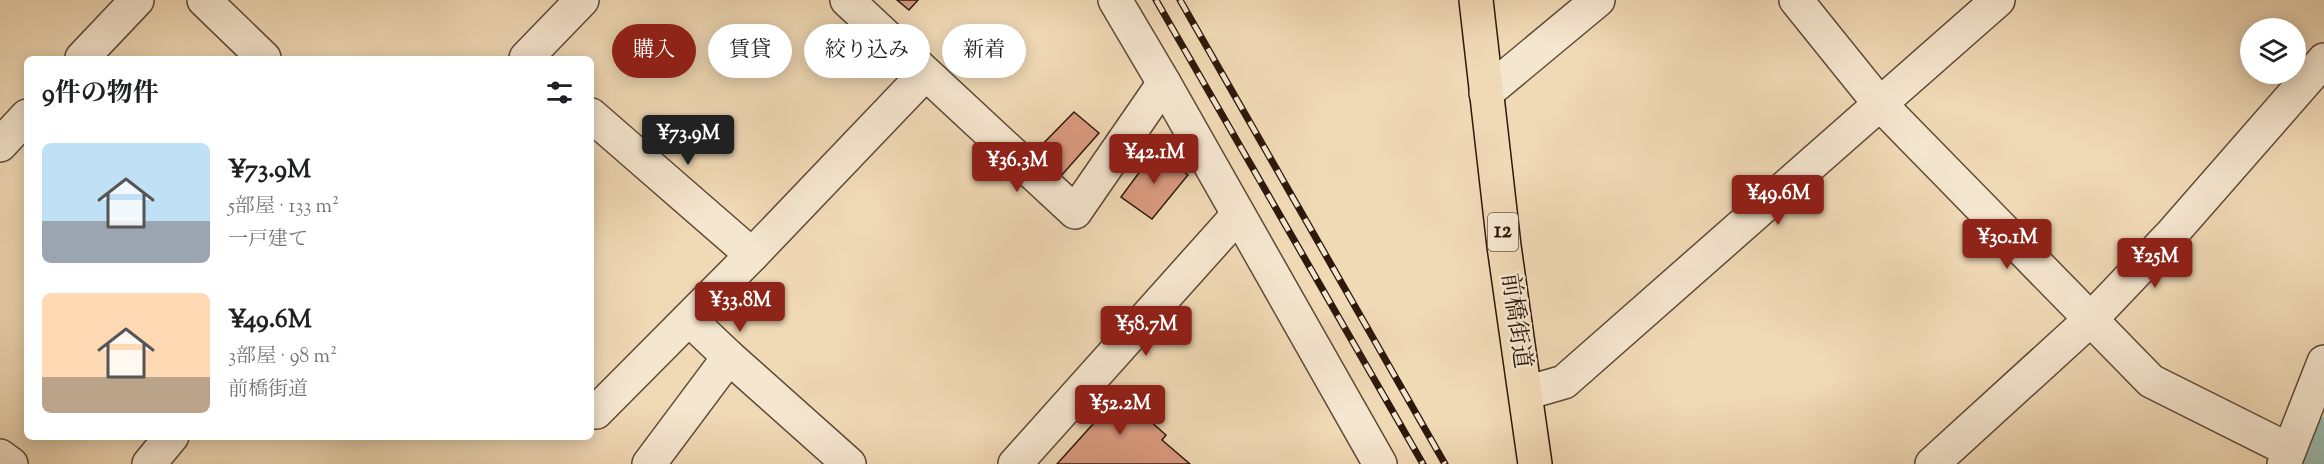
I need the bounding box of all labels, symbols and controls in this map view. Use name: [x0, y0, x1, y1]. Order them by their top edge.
map controls: [2240, 18, 2306, 84]
button: layers: [2240, 18, 2306, 84]
chip: 購入: [612, 24, 696, 78]
chip: 賃貸: [708, 24, 792, 78]
chip: 絞り込み: [804, 24, 930, 78]
chip: 新着: [942, 24, 1026, 78]
text: 9件の物件: [42, 76, 159, 113]
icon: filters: [543, 76, 576, 109]
pin: ¥73.9M: [639, 115, 737, 166]
text: ¥73.9M: [656, 120, 720, 149]
pin: ¥42.1M: [1105, 134, 1203, 185]
text: ¥42.1M: [1123, 139, 1185, 168]
pin: ¥36.3M: [968, 142, 1066, 193]
text: ¥36.3M: [986, 147, 1048, 176]
text: ¥73.9M: [228, 152, 311, 189]
icon: home: [90, 167, 162, 239]
pin: ¥49.6M: [1729, 175, 1827, 226]
text: ¥49.6M: [1746, 180, 1810, 209]
text: 5部屋 · 133 m²: [228, 193, 339, 222]
road number: 12: [1488, 213, 1518, 251]
pin: ¥30.1M: [1958, 219, 2056, 270]
text: ¥30.1M: [1976, 224, 2038, 253]
text: 一戸建て: [228, 226, 308, 255]
pin: ¥25M: [2119, 238, 2191, 289]
text: ¥25M: [2131, 243, 2179, 272]
street label: 前橋街道: [1491, 271, 1539, 371]
pin: ¥33.8M: [691, 282, 789, 333]
text: ¥33.8M: [709, 287, 771, 316]
text: ¥49.6M: [228, 302, 312, 339]
pin: ¥58.7M: [1097, 306, 1195, 357]
text: ¥58.7M: [1115, 311, 1177, 340]
icon: home: [90, 317, 162, 389]
text: 3部屋 · 98 m²: [228, 343, 337, 372]
text: 前橋街道: [228, 376, 308, 405]
pin: ¥52.2M: [1071, 385, 1169, 436]
text: ¥52.2M: [1089, 390, 1151, 419]

